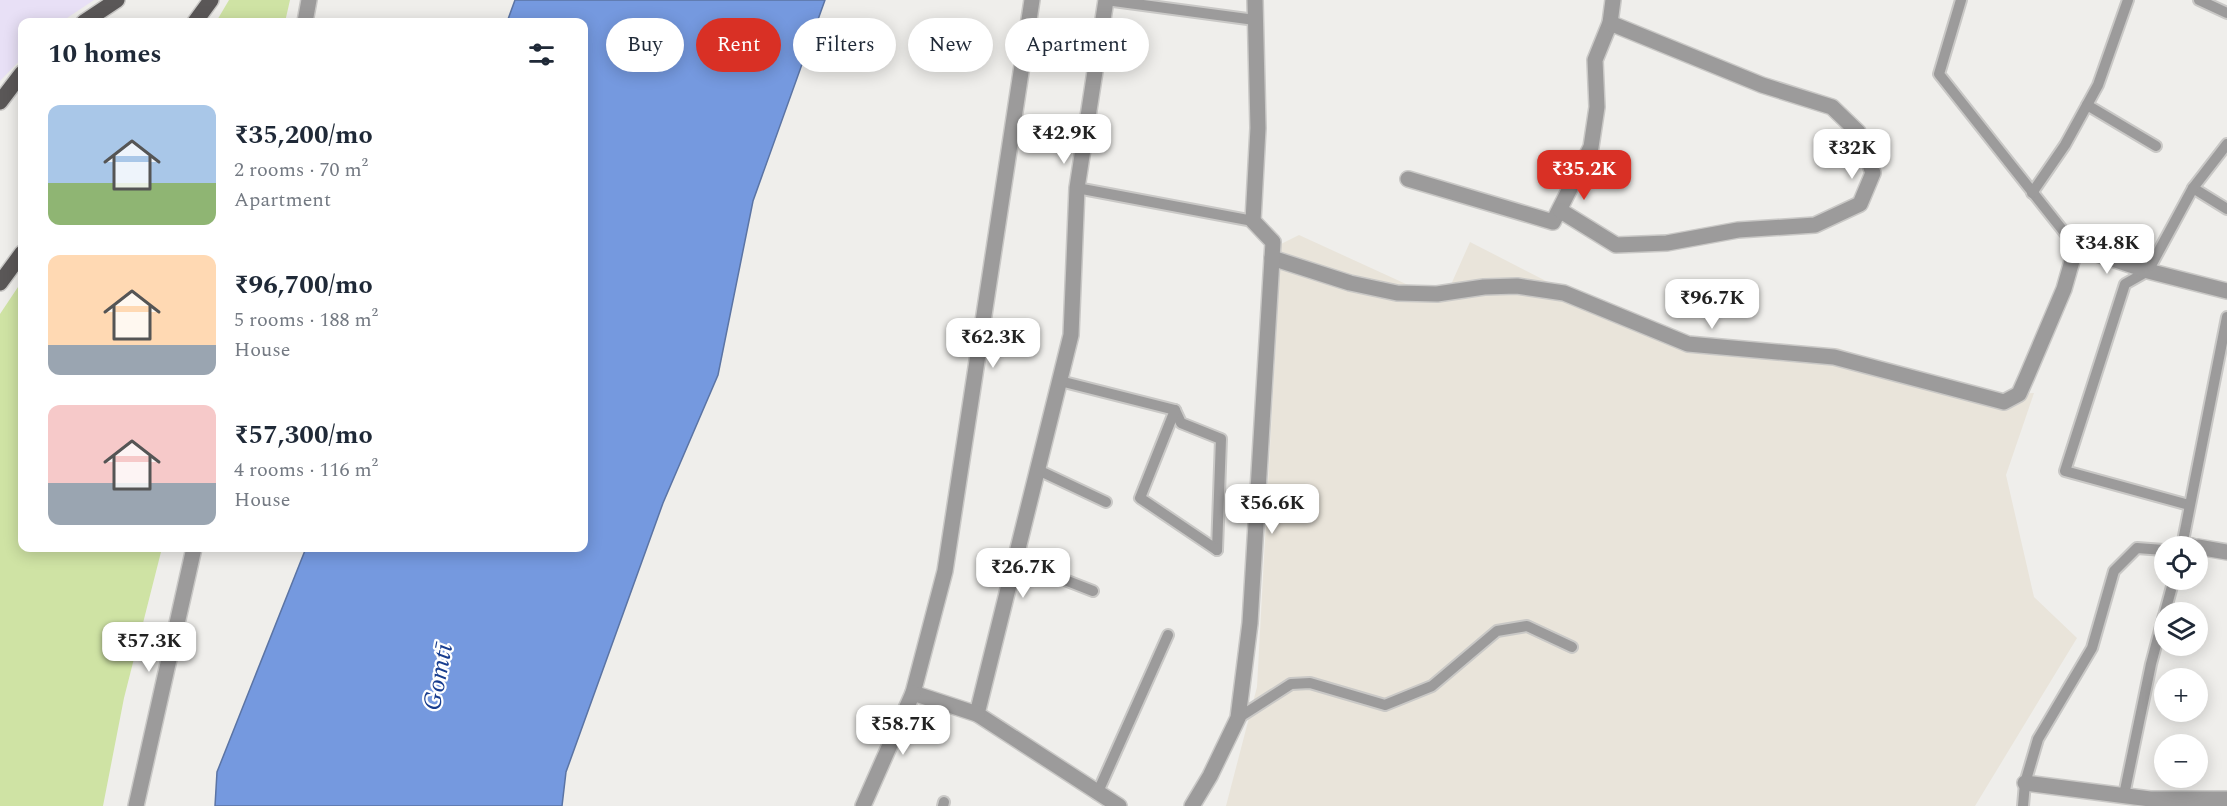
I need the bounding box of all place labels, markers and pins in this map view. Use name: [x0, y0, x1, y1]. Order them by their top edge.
pin: ₹42.9K: [1015, 114, 1113, 165]
pin: ₹32K: [1816, 129, 1888, 180]
pin: ₹35.2K: [1535, 150, 1633, 201]
pin: ₹34.8K: [2058, 224, 2156, 275]
pin: ₹96.7K: [1663, 279, 1761, 330]
pin: ₹62.3K: [944, 318, 1042, 369]
pin: ₹56.6K: [1223, 484, 1321, 535]
pin: ₹26.7K: [974, 548, 1072, 599]
pin: ₹57.3K: [100, 622, 198, 673]
pin: ₹58.7K: [854, 705, 952, 756]

